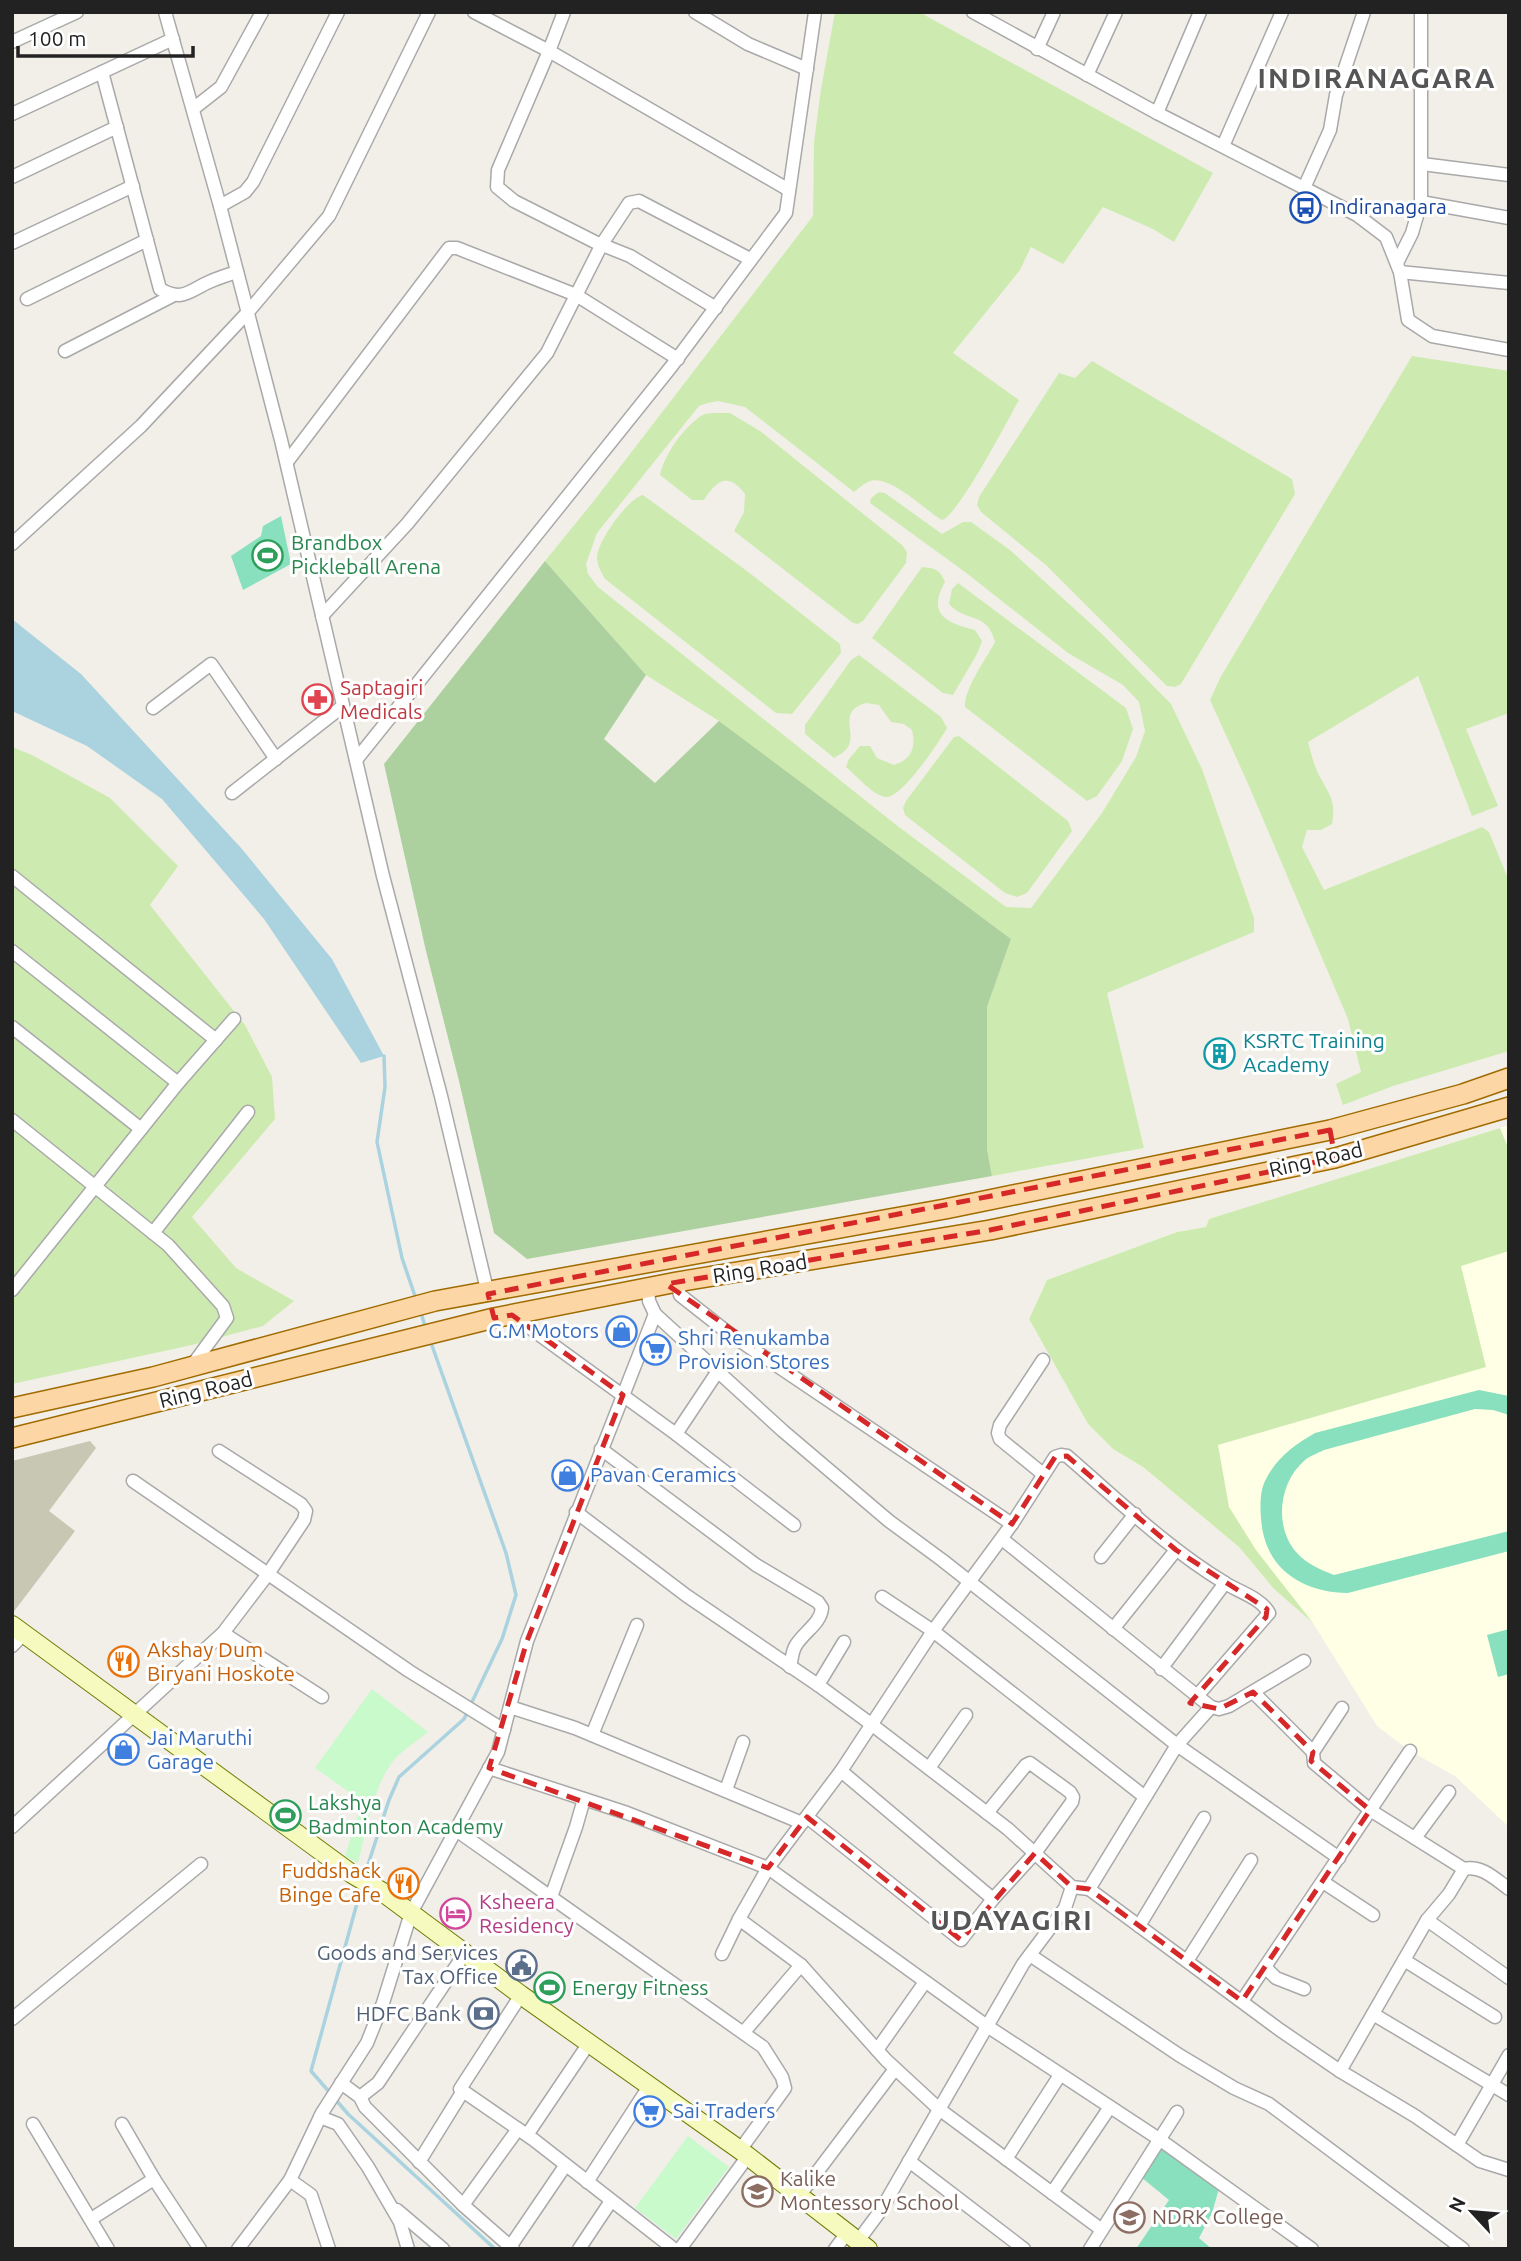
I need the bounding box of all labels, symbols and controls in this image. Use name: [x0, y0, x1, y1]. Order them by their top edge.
scale bar: [18, 14, 192, 58]
text: 100 m: [28, 26, 86, 50]
district label: INDIRANAGARA: [1258, 62, 1497, 93]
bus stop icon: Indiranagara: [1289, 190, 1323, 224]
place label: Indiranagara: [1329, 194, 1447, 218]
place label: Brandbox Pickleball Arena: [291, 530, 441, 578]
sports icon: Brandbox Pickleball Arena: [251, 538, 285, 572]
place label: Saptagiri Medicals: [340, 675, 423, 723]
pharmacy icon: Saptagiri Medicals: [300, 683, 334, 717]
place label: KSRTC Training Academy: [1243, 1028, 1385, 1076]
building icon: KSRTC Training Academy: [1203, 1036, 1237, 1070]
street label: Ring Road: [1267, 1137, 1365, 1181]
street label: Ring Road: [711, 1249, 809, 1287]
shop icon: G.M Motors: [605, 1314, 639, 1348]
place label: G.M Motors: [488, 1318, 599, 1342]
place label: Shri Renukamba Provision Stores: [678, 1325, 830, 1373]
supermarket icon: Shri Renukamba Provision Stores: [638, 1333, 672, 1367]
street label: Ring Road: [157, 1366, 255, 1412]
shop icon: Pavan Ceramics: [550, 1458, 584, 1492]
place label: Pavan Ceramics: [590, 1462, 736, 1486]
place label: Akshay Dum Biryani Hoskote: [147, 1637, 295, 1685]
restaurant icon: Akshay Dum Biryani Hoskote: [107, 1645, 141, 1679]
place label: Jai Maruthi Garage: [147, 1725, 252, 1773]
shop icon: Jai Maruthi Garage: [107, 1733, 141, 1767]
place label: Lakshya Badminton Academy: [308, 1790, 503, 1838]
sports icon: Lakshya Badminton Academy: [268, 1798, 302, 1832]
place label: Fuddshack Binge Cafe: [279, 1858, 381, 1906]
restaurant icon: Fuddshack Binge Cafe: [387, 1866, 421, 1900]
place label: Ksheera Residency: [479, 1889, 574, 1937]
hotel icon: Ksheera Residency: [439, 1897, 473, 1931]
district label: UDAYAGIRI: [930, 1904, 1094, 1935]
place label: Goods and Services Tax Office: [317, 1940, 498, 1988]
public building icon: Goods and Services Tax Office: [504, 1948, 538, 1982]
sports icon: Energy Fitness: [532, 1971, 566, 2005]
place label: Energy Fitness: [572, 1975, 708, 1999]
bank icon: HDFC Bank: [467, 1997, 501, 2031]
place label: HDFC Bank: [356, 2001, 461, 2025]
supermarket icon: Sai Traders: [633, 2094, 667, 2128]
place label: Sai Traders: [673, 2098, 775, 2122]
place label: Kalike Montessory School: [780, 2166, 959, 2214]
school or university icon: Kalike Montessory School: [740, 2174, 774, 2208]
north arrow: [1437, 2177, 1507, 2247]
text: N: [1444, 2193, 1470, 2216]
school or university icon: NDRK College: [1112, 2200, 1146, 2234]
place label: NDRK College: [1152, 2204, 1284, 2228]

